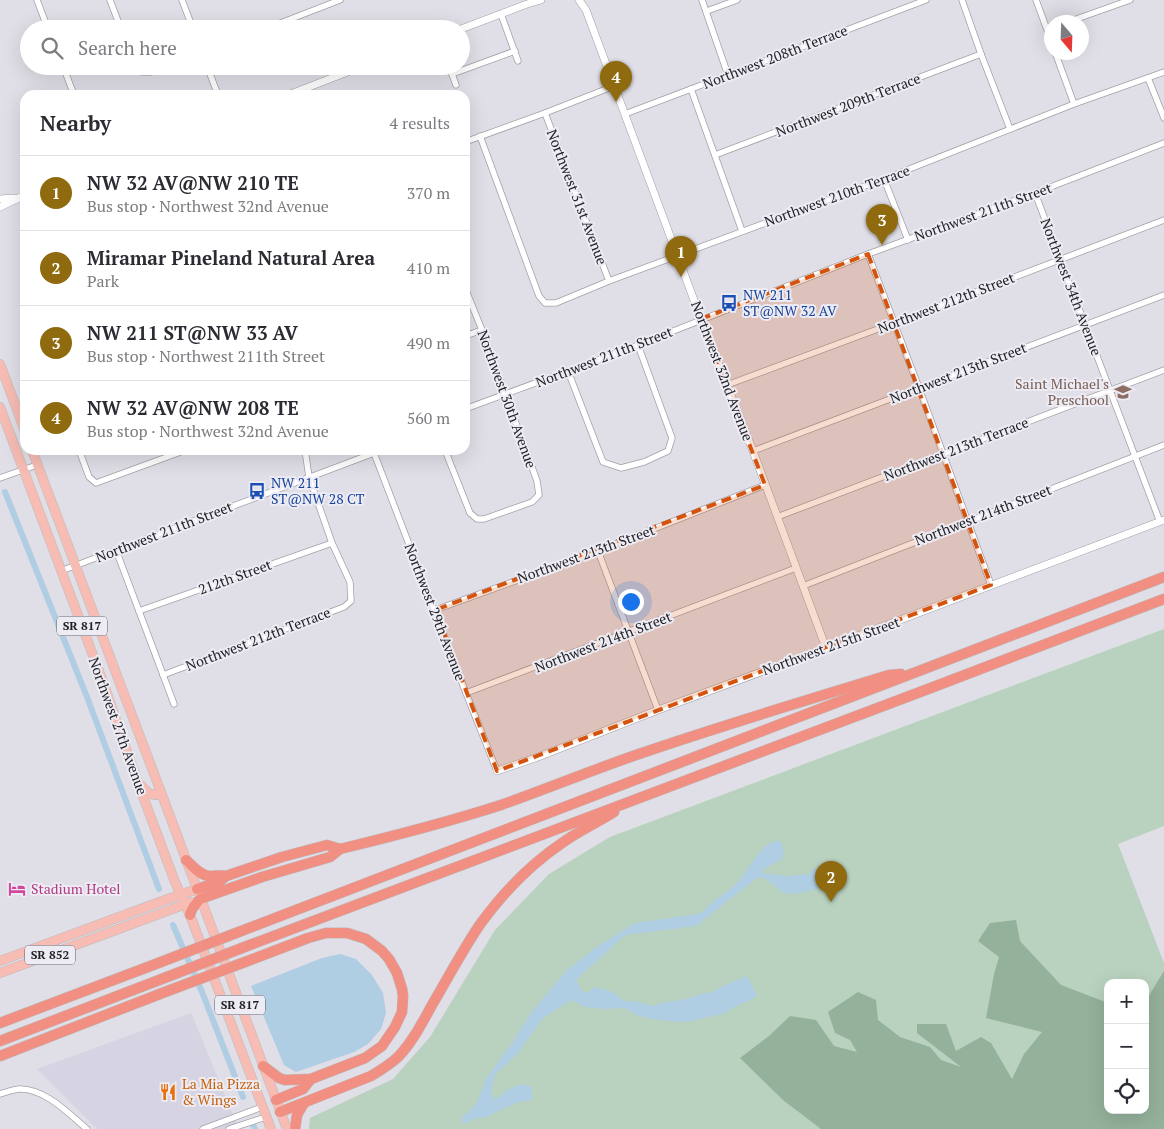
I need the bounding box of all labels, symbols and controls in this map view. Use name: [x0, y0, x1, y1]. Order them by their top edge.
north arrow: [1044, 15, 1089, 60]
search box: [20, 20, 470, 75]
street label: Northwest 208th Terrace: [700, 20, 850, 93]
icon: search: [38, 34, 66, 62]
text: Search here: [78, 35, 177, 60]
pin: 4: [600, 61, 632, 102]
street label: Northwest 209th Terrace: [773, 68, 923, 141]
text: Nearby: [40, 109, 111, 137]
text: 4 results: [390, 112, 450, 134]
street label: Northwest 31st Avenue: [543, 126, 612, 267]
street label: Northwest 210th Terrace: [761, 160, 912, 231]
text: NW 32 AV@NW 210 TE: [87, 170, 299, 195]
street label: Northwest 211th Street: [911, 178, 1055, 245]
text: 1: [51, 182, 61, 204]
text: 370 m: [407, 182, 450, 204]
text: Bus stop · Northwest 32nd Avenue: [87, 195, 329, 217]
pin: 3: [866, 204, 898, 245]
street label: Northwest 34th Avenue: [1036, 215, 1106, 358]
pin: 1: [665, 236, 697, 277]
text: Miramar Pineland Natural Area: [87, 245, 375, 270]
text: 2: [51, 257, 61, 279]
text: 410 m: [407, 257, 450, 279]
street label: Northwest 212th Street: [875, 267, 1018, 337]
text: Park: [87, 270, 119, 292]
place label: NW 211 ST@NW 32 AV: [743, 285, 837, 320]
bus stop icon: NW 211 ST@NW 32 AV: [719, 293, 739, 313]
street label: Northwest 32nd Avenue: [687, 298, 758, 444]
text: NW 211 ST@NW 33 AV: [87, 320, 298, 345]
street label: Northwest 211th Street: [533, 321, 676, 391]
street label: Northwest 30th Avenue: [474, 327, 541, 471]
text: 3: [51, 332, 61, 354]
text: 490 m: [407, 332, 450, 354]
street label: Northwest 213th Street: [887, 337, 1030, 407]
text: Bus stop · Northwest 211th Street: [87, 345, 325, 367]
place label: Saint Michael's Preschool: [1015, 374, 1109, 409]
school or university icon: Saint Michael's Preschool: [1113, 382, 1133, 402]
text: NW 32 AV@NW 208 TE: [87, 395, 299, 420]
text: 4: [51, 407, 61, 429]
text: 560 m: [407, 407, 450, 429]
street label: Northwest 213th Terrace: [881, 412, 1031, 485]
text: Bus stop · Northwest 32nd Avenue: [87, 420, 329, 442]
place label: NW 211 ST@NW 28 CT: [271, 473, 365, 508]
street label: Northwest 214th Street: [912, 479, 1055, 549]
bus stop icon: NW 211 ST@NW 28 CT: [247, 481, 267, 501]
street label: Northwest 211th Street: [93, 496, 236, 566]
street label: Northwest 213th Street: [514, 520, 658, 587]
street label: Northwest 29th Avenue: [400, 540, 470, 683]
street label: 212th Street: [196, 554, 275, 599]
your location: [618, 589, 644, 615]
street label: Northwest 212th Terrace: [183, 602, 333, 675]
street label: Northwest 214th Street: [532, 606, 675, 676]
street label: Northwest 215th Street: [759, 612, 903, 679]
road number: SR 817: [57, 616, 107, 636]
street label: Northwest 27th Avenue: [85, 654, 152, 797]
pin: 2: [815, 861, 847, 902]
hotel icon: Stadium Hotel: [7, 879, 27, 899]
place label: Stadium Hotel: [31, 879, 121, 898]
road number: SR 852: [25, 946, 75, 964]
map controls: [1104, 979, 1149, 1114]
button: +: [1104, 979, 1149, 1024]
road number: SR 817: [215, 996, 265, 1014]
button: −: [1104, 1024, 1149, 1069]
button: locate: [1104, 1069, 1149, 1114]
place label: La Mia Pizza & Wings: [182, 1074, 260, 1109]
restaurant icon: La Mia Pizza & Wings: [158, 1082, 178, 1102]

